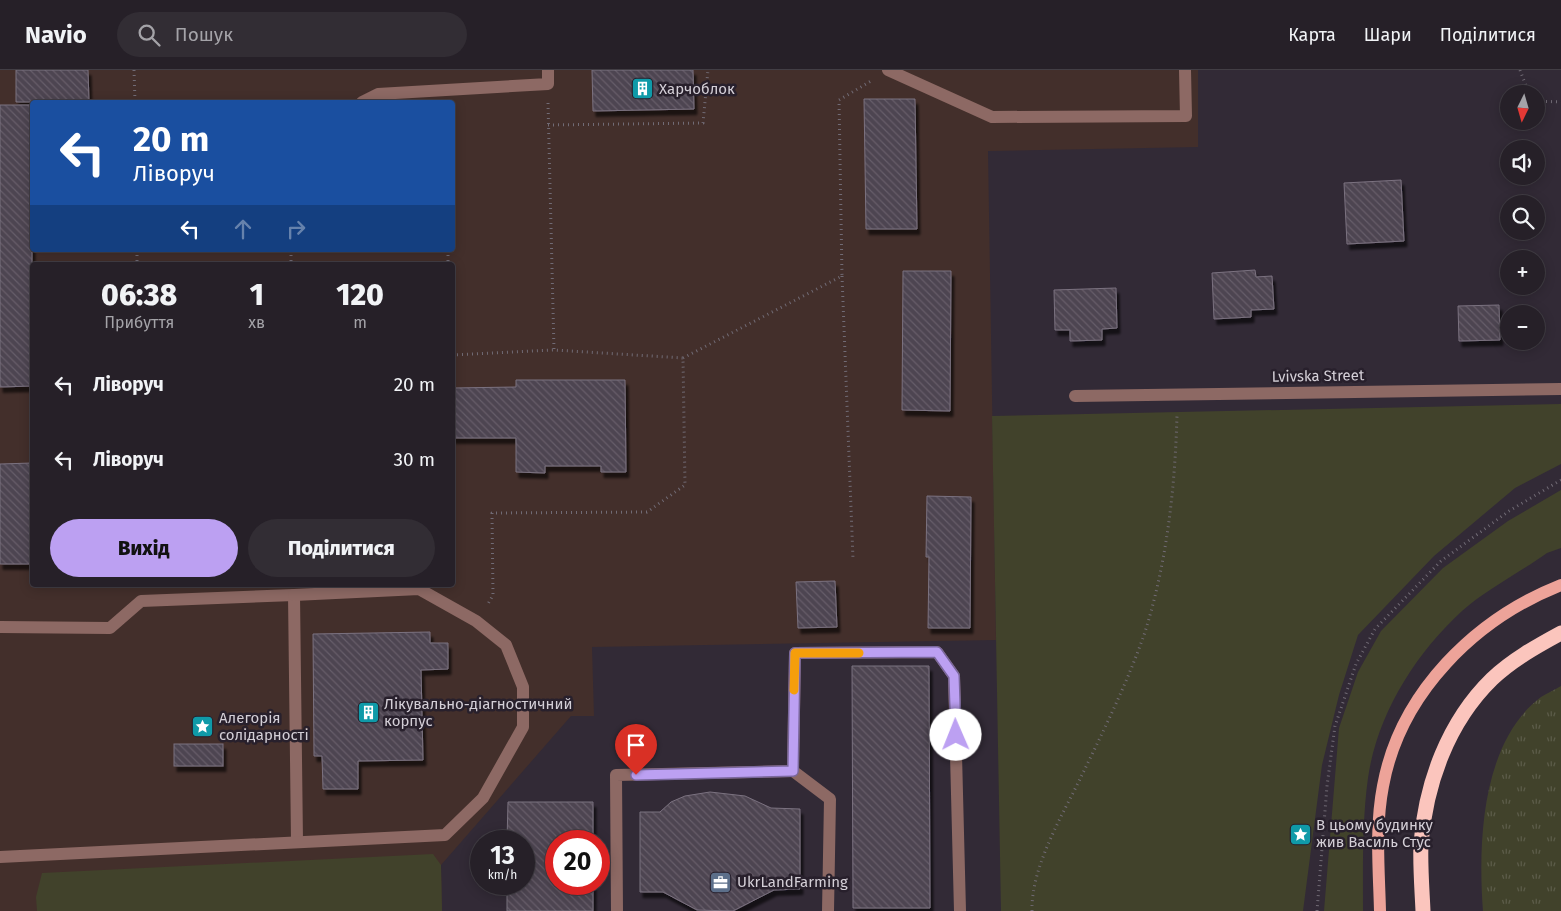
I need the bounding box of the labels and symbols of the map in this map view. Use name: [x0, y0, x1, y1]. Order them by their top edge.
building icon: Харчоблок: [631, 77, 655, 101]
place label: Харчоблок: [659, 80, 735, 98]
north arrow: [1500, 85, 1545, 130]
street label: Lvivska Street: [1272, 366, 1365, 386]
place label: Лікувально-діагностичний корпус: [384, 695, 573, 730]
building icon: Лікувально-діагностичний корпус: [356, 701, 380, 725]
position arrow: [929, 708, 981, 760]
place label: Алегорія солідарності: [219, 709, 309, 744]
place icon: Алегорія солідарності: [191, 715, 215, 739]
pin: [615, 724, 657, 775]
place label: В цьому будинку жив Василь Стус: [1316, 816, 1434, 851]
place icon: В цьому будинку жив Василь Стус: [1288, 822, 1312, 846]
speed limit sign: 20: [545, 830, 610, 895]
office icon: UkrLandFarming: [709, 870, 733, 894]
place label: UkrLandFarming: [737, 873, 848, 891]

